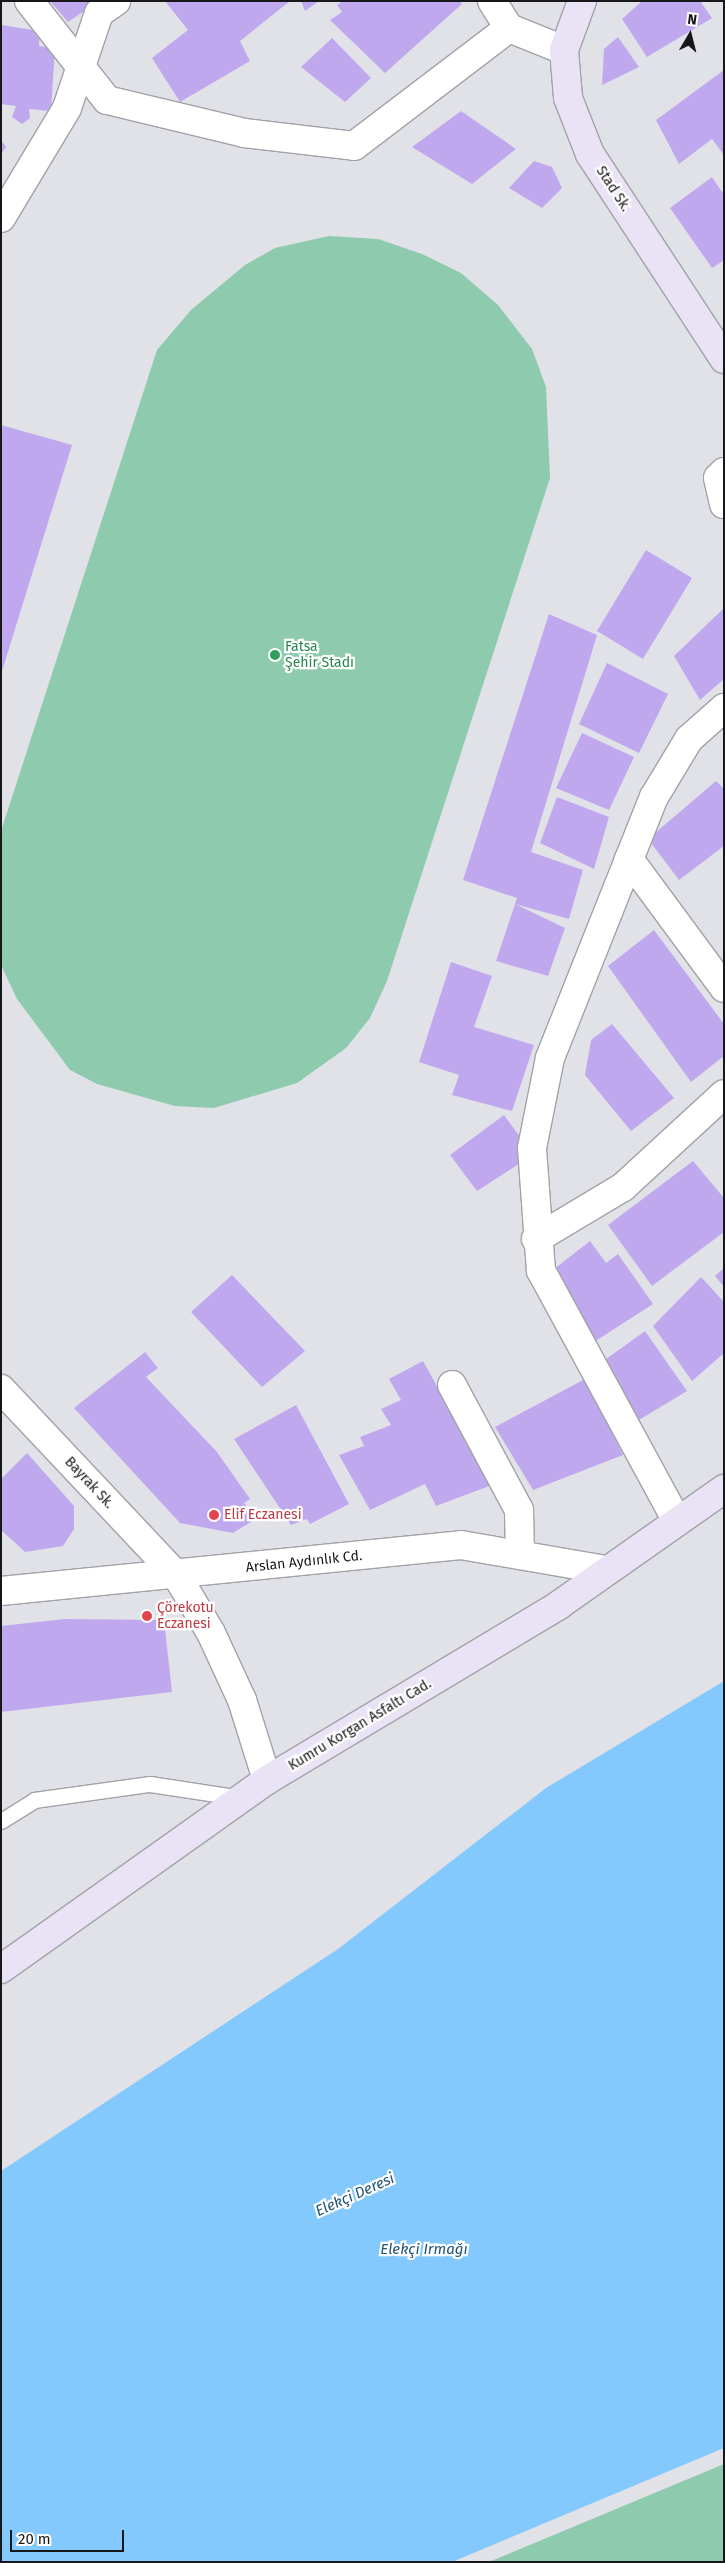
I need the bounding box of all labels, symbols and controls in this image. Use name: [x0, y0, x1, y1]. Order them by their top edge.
north arrow: [665, 10, 715, 60]
text: N: [686, 11, 698, 29]
street label: Stad Sk.: [592, 163, 634, 215]
place label: Fatsa Şehir Stadı: [285, 639, 354, 672]
marker: Fatsa Şehir Stadı: [269, 649, 281, 661]
street label: Bayrak Sk.: [61, 1454, 117, 1512]
place label: Elif Eczanesi: [224, 1507, 302, 1523]
marker: Elif Eczanesi: [208, 1509, 220, 1521]
street label: Arslan Aydınlık Cd.: [245, 1548, 363, 1576]
place label: Çörekotu Eczanesi: [157, 1600, 214, 1632]
marker: Çörekotu Eczanesi: [141, 1610, 153, 1622]
street label: Kumru Korgan Asfaltı Cad.: [285, 1676, 435, 1774]
water label: Elekçi Deresi: [313, 2170, 397, 2220]
water label: Elekçi Irmağı: [380, 2241, 468, 2259]
scale bar: [12, 2520, 126, 2552]
text: 20 m: [18, 2530, 51, 2548]

